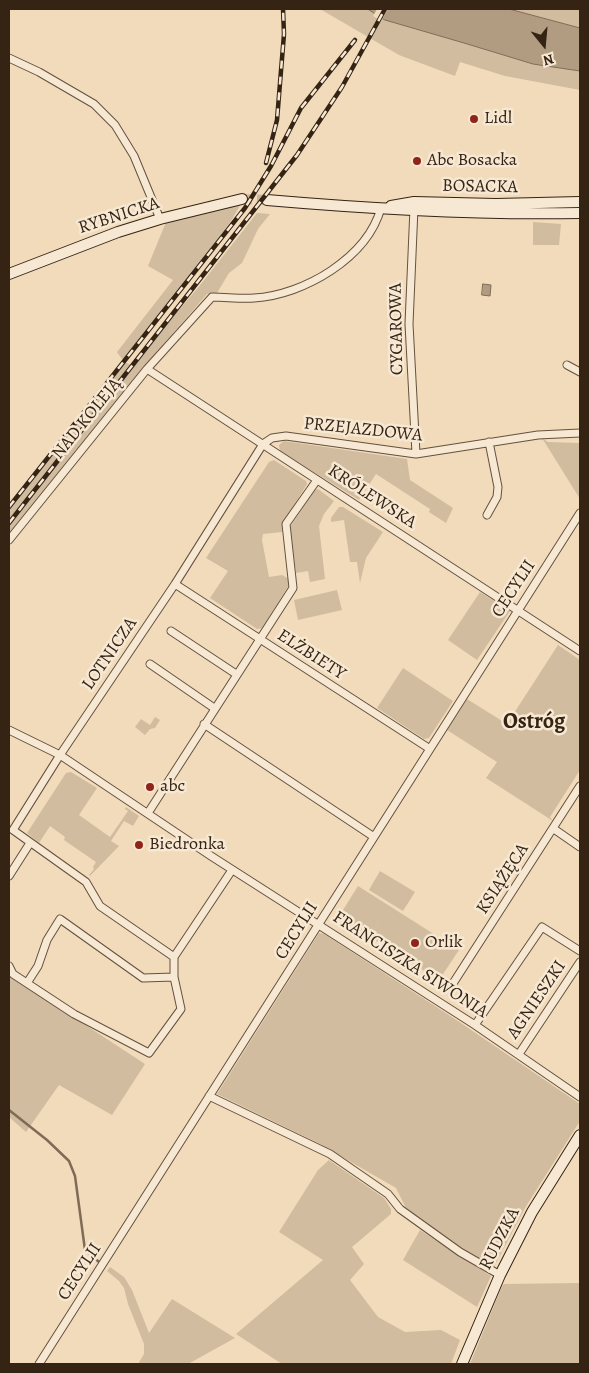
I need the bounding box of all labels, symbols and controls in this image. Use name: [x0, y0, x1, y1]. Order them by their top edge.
north arrow: [519, 20, 569, 70]
text: N: [541, 49, 556, 70]
place label: Lidl: [484, 108, 512, 130]
marker: Lidl: [468, 113, 480, 125]
place label: Abc Bosacka: [427, 150, 517, 172]
marker: Abc Bosacka: [411, 155, 423, 167]
street label: BOSACKA: [442, 176, 518, 198]
street label: RYBNICKA: [76, 193, 162, 239]
street label: CYGAROWA: [385, 283, 409, 375]
street label: NAD KOLEJĄ: [48, 374, 126, 464]
street label: PRZEJAZDOWA: [303, 413, 423, 447]
street label: KRÓLEWSKA: [324, 460, 420, 534]
street label: CECYLII: [487, 556, 541, 622]
street label: LOTNICZA: [78, 614, 142, 694]
street label: ELŻBIETY: [273, 625, 349, 685]
district label: Ostróg: [503, 710, 565, 736]
place label: abc: [160, 776, 185, 798]
marker: abc: [144, 781, 156, 793]
place label: Biedronka: [149, 834, 225, 856]
marker: Biedronka: [133, 839, 145, 851]
street label: KSIĄŻĘCA: [472, 840, 534, 918]
street label: CECYLII: [271, 898, 323, 964]
street label: FRANCISZKA SIWONIA: [328, 907, 492, 1023]
place label: Orlik: [425, 932, 463, 954]
marker: Orlik: [409, 937, 421, 949]
street label: AGNIESZKI: [503, 957, 571, 1043]
street label: RUDZKA: [475, 1204, 525, 1274]
street label: CECYLII: [53, 1239, 107, 1305]

